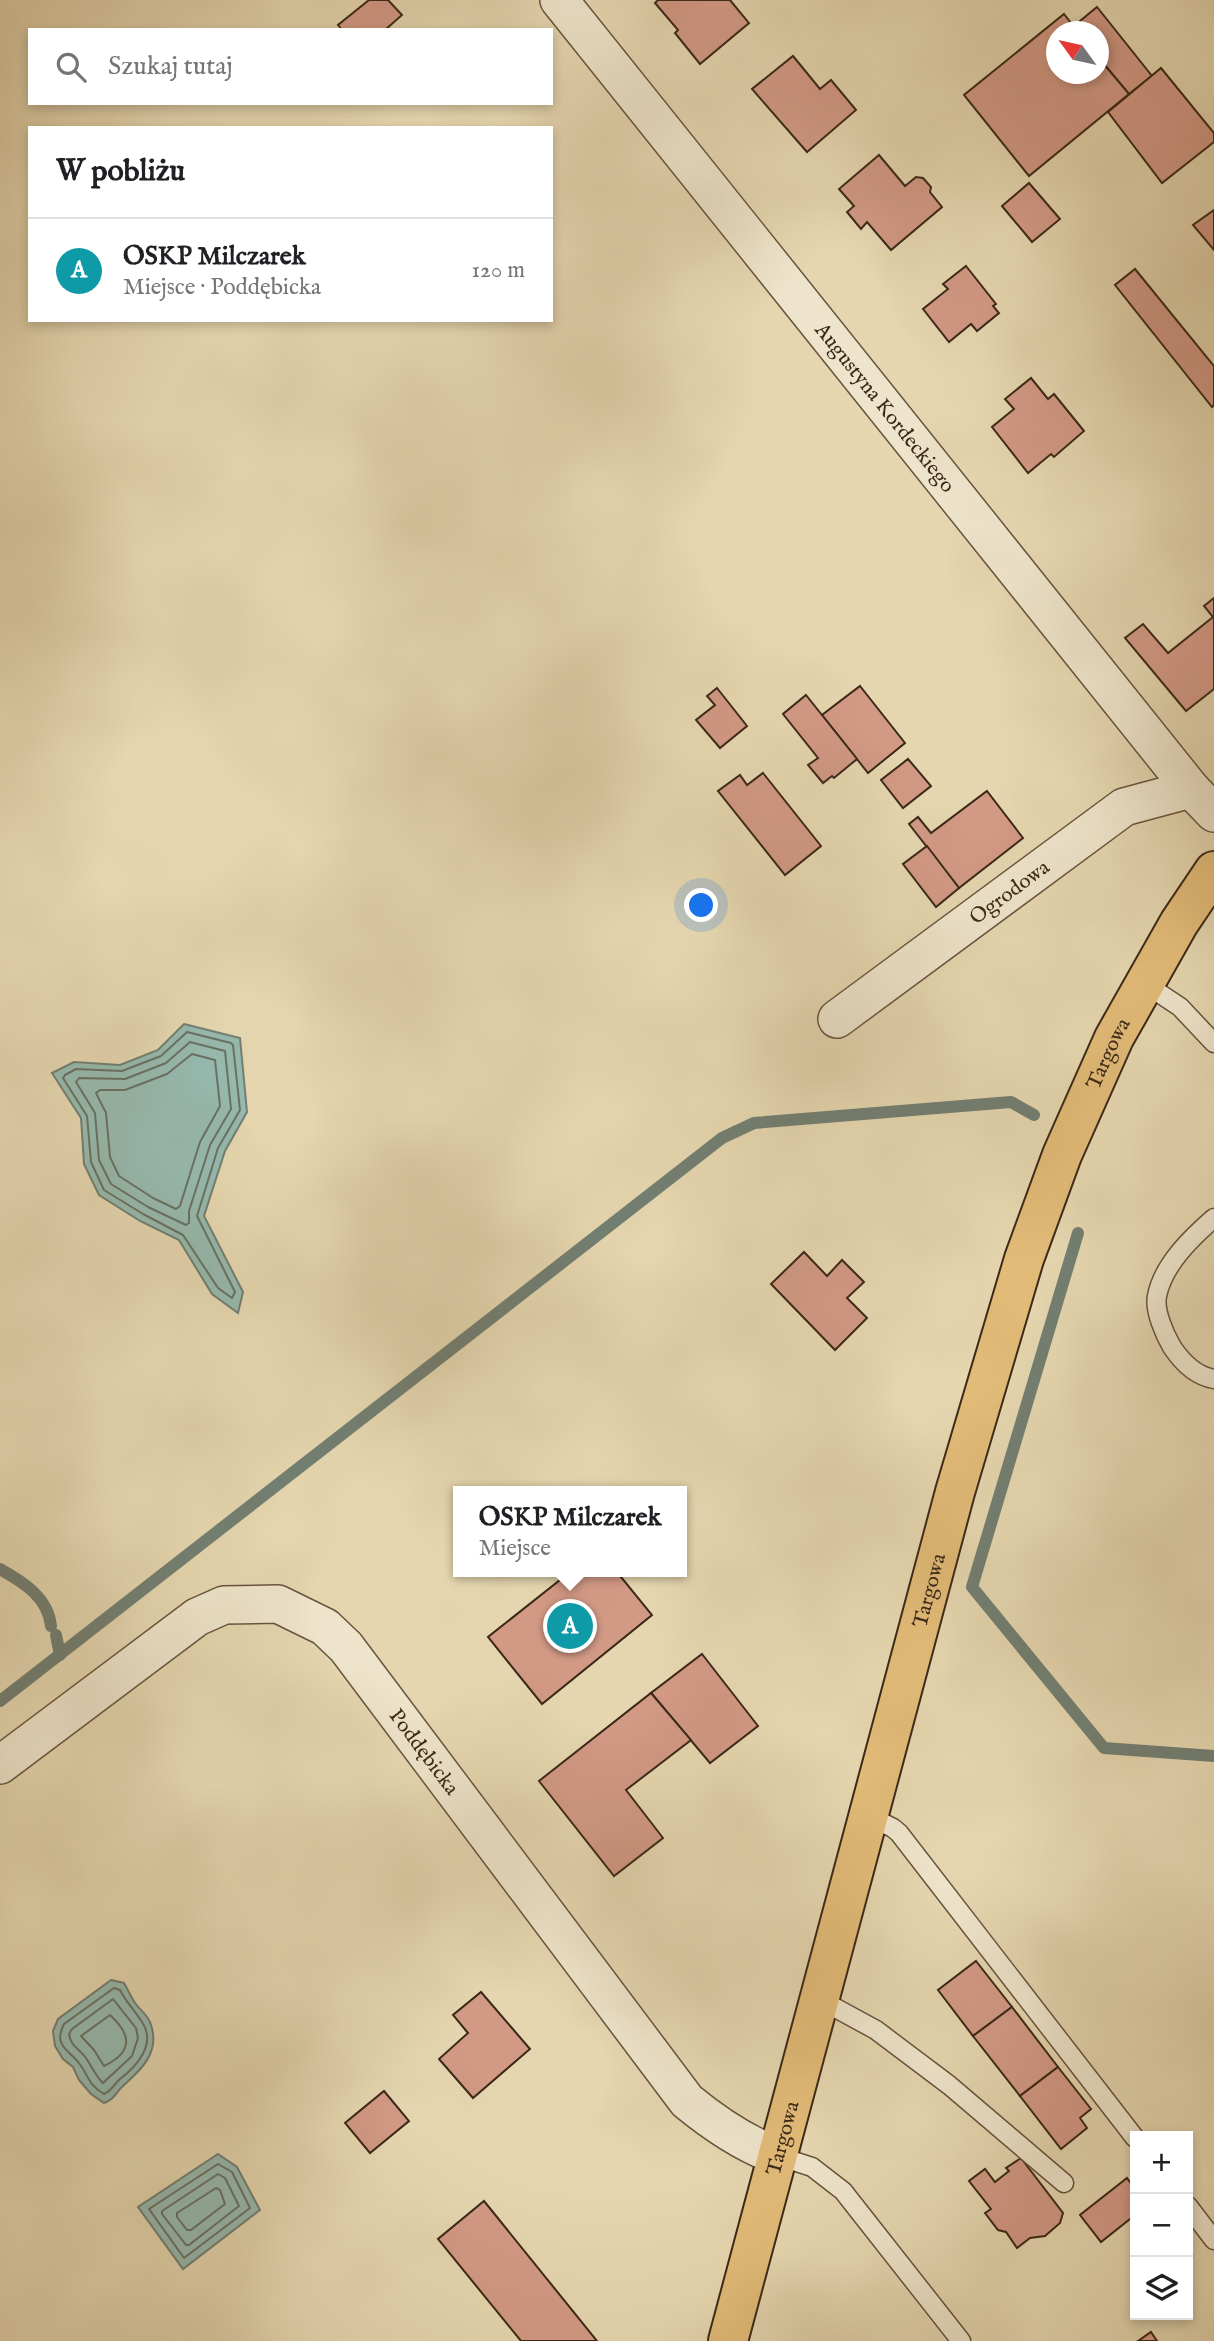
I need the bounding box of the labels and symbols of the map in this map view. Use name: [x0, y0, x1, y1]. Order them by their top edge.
north arrow: [1046, 21, 1109, 84]
street label: Augustyna Kordeckiego: [807, 317, 960, 499]
street label: Ogrodowa: [965, 854, 1056, 932]
your location: [684, 888, 718, 922]
street label: Targowa: [1081, 1013, 1138, 1094]
street label: Targowa: [907, 1550, 953, 1631]
pin: A: [547, 1600, 593, 1652]
street label: Poddębicka: [382, 1704, 465, 1802]
street label: Targowa: [761, 2098, 807, 2179]

